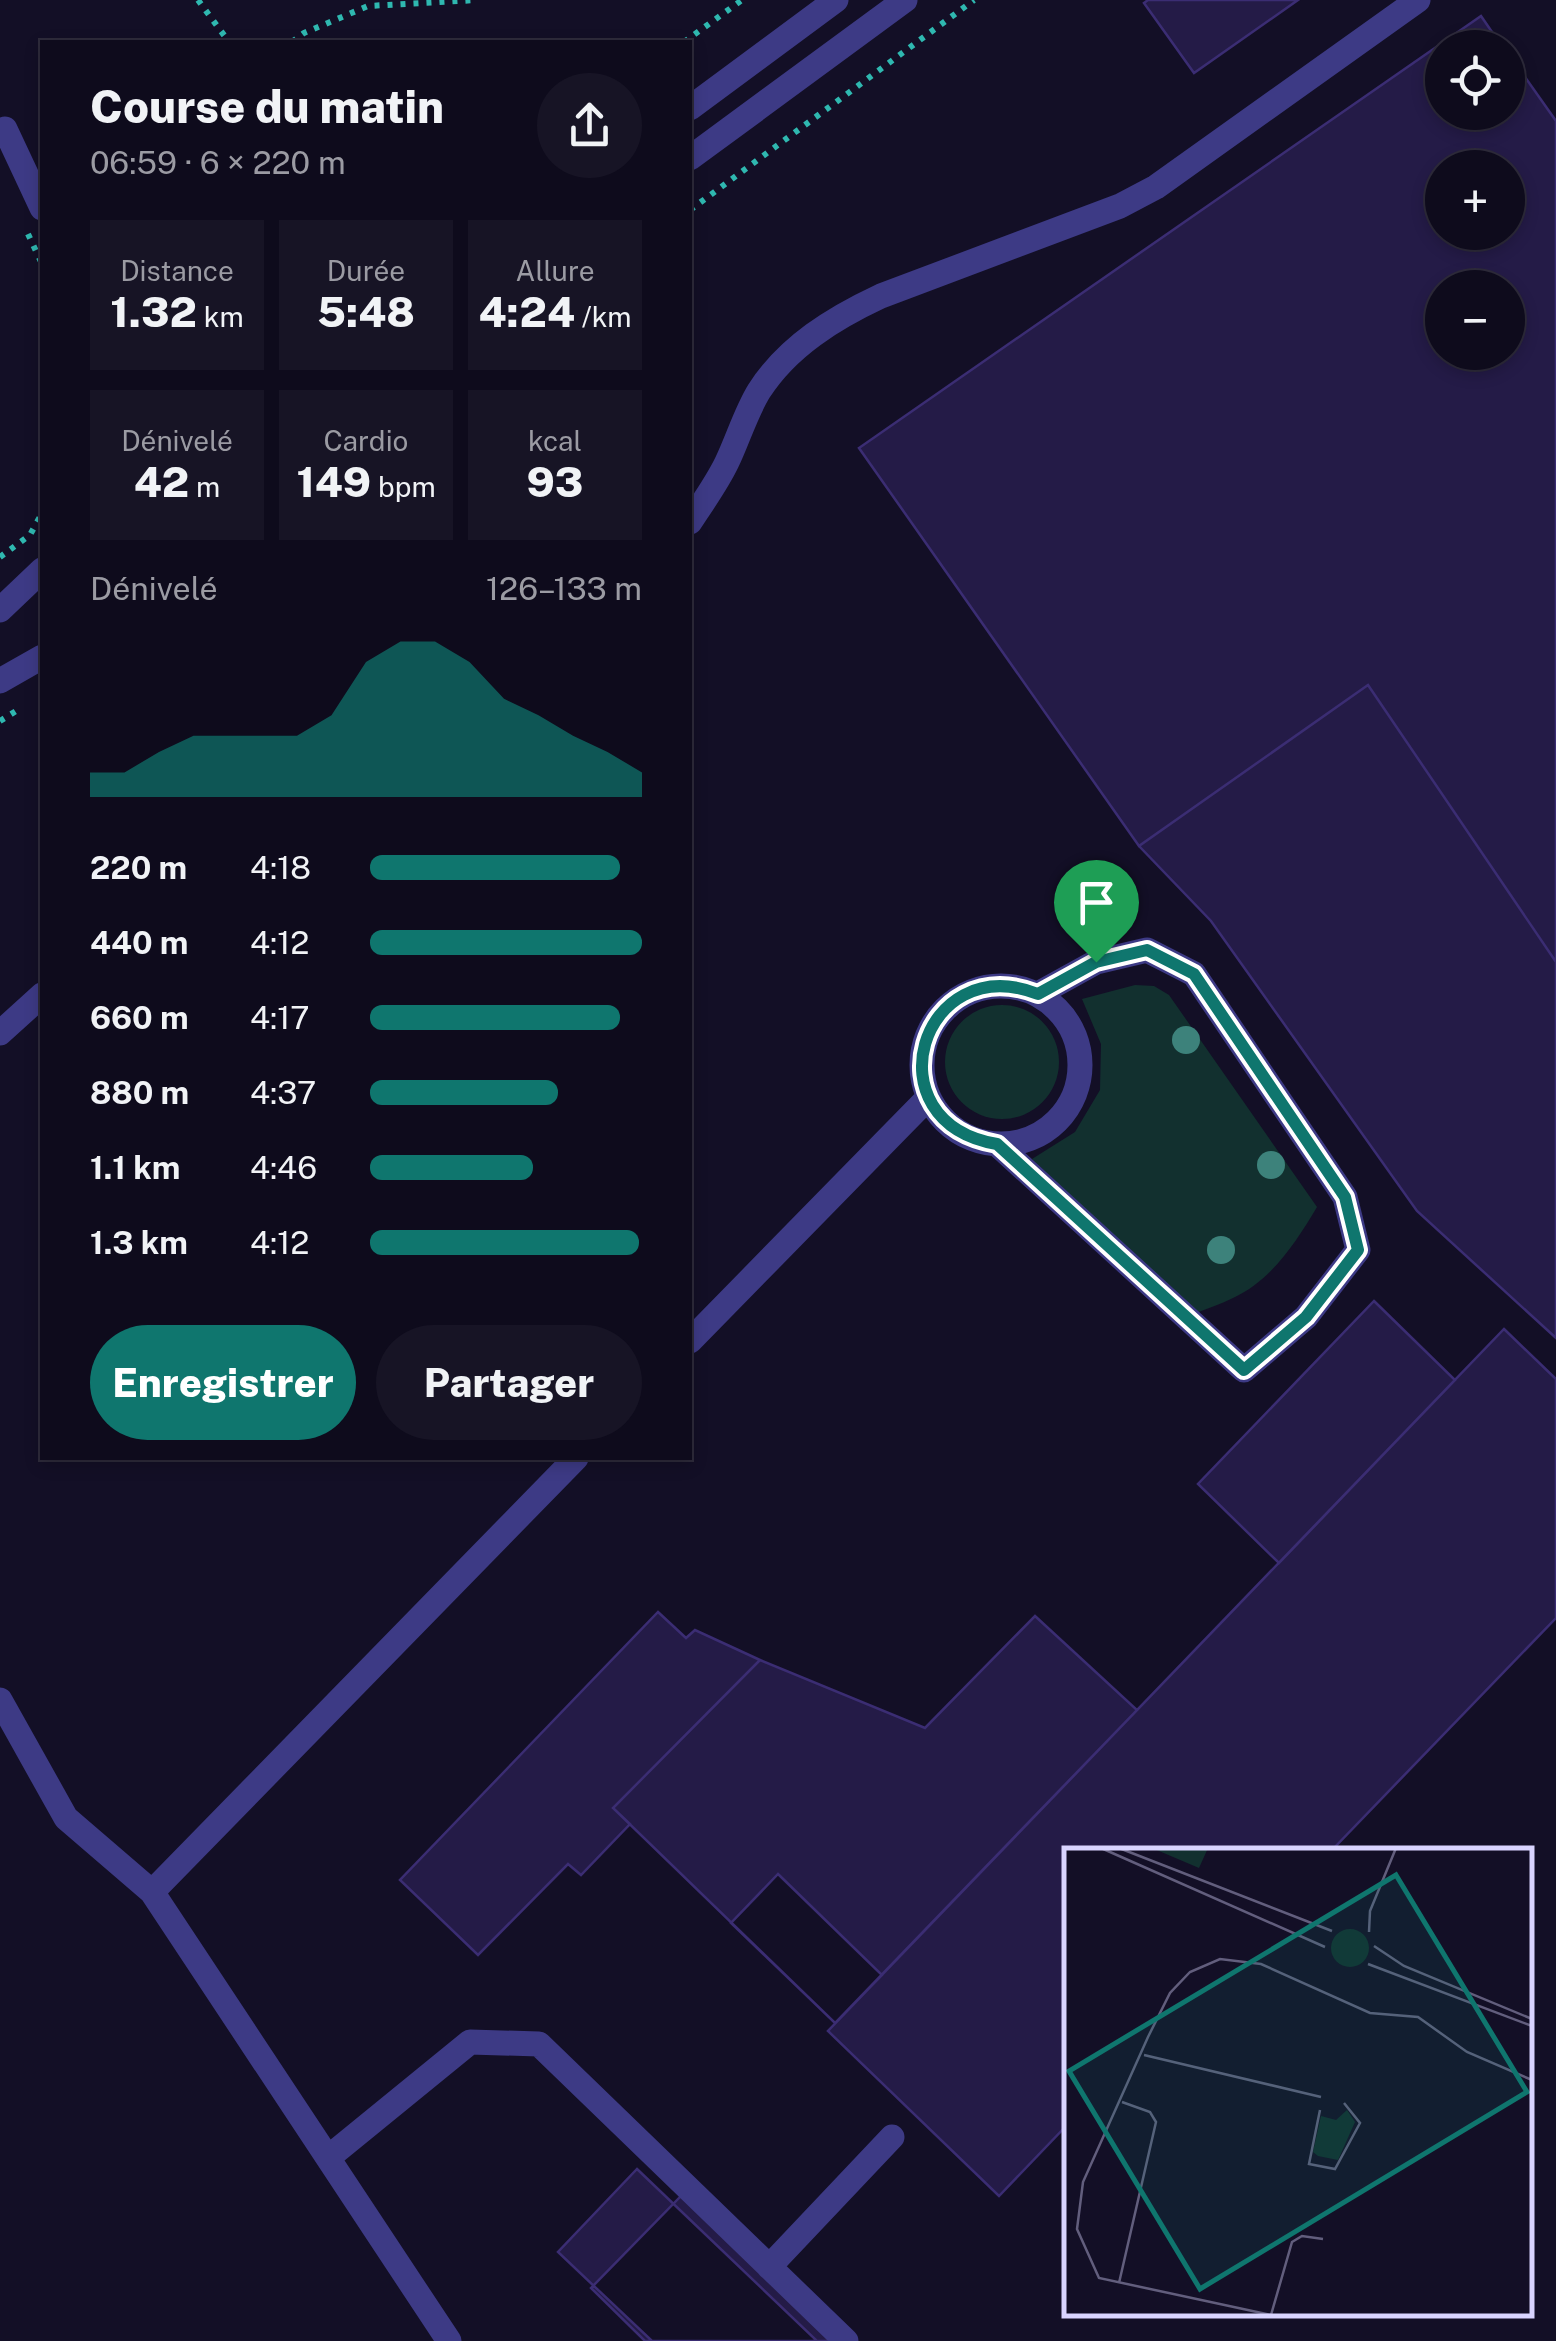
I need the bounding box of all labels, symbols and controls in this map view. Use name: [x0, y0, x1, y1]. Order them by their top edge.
map controls: [1425, 30, 1525, 370]
button: locate: [1425, 30, 1525, 130]
button: share: [537, 73, 642, 178]
text: Course du matin: [90, 80, 444, 133]
text: 06:59 · 6 × 220 m: [90, 144, 346, 181]
button: +: [1425, 150, 1525, 250]
text: Distance: [120, 254, 234, 287]
text: Durée: [327, 254, 405, 287]
text: Allure: [516, 254, 595, 287]
button: −: [1425, 270, 1525, 370]
text: 1.32: [110, 287, 197, 336]
text: 5:48: [317, 287, 415, 336]
text: 4:24: [478, 287, 575, 336]
text: km: [197, 300, 244, 333]
text: /km: [575, 300, 632, 333]
text: Dénivelé: [121, 424, 233, 457]
text: Cardio: [324, 424, 408, 457]
text: kcal: [528, 424, 582, 457]
text: 42: [134, 457, 189, 506]
text: 149: [296, 457, 371, 506]
text: 93: [527, 457, 583, 506]
text: m: [189, 470, 220, 503]
text: bpm: [371, 470, 436, 503]
text: Dénivelé: [90, 570, 218, 607]
text: 126–133 m: [486, 570, 642, 607]
text: 220 m: [90, 849, 187, 886]
text: 4:18: [250, 849, 311, 886]
pin: [1054, 860, 1139, 963]
icon: arrive: [1069, 875, 1124, 930]
text: 440 m: [90, 924, 188, 961]
text: 4:12: [250, 924, 309, 961]
text: 660 m: [90, 999, 189, 1036]
text: 4:17: [250, 999, 310, 1036]
text: 880 m: [90, 1074, 189, 1111]
text: 4:37: [250, 1074, 316, 1111]
text: 1.1 km: [90, 1149, 180, 1186]
text: 4:46: [250, 1149, 317, 1186]
text: 1.3 km: [90, 1224, 188, 1261]
text: 4:12: [250, 1224, 309, 1261]
button: Enregistrer: [90, 1325, 356, 1440]
button: Partager: [376, 1325, 642, 1440]
inset map: [1064, 1848, 1531, 2316]

